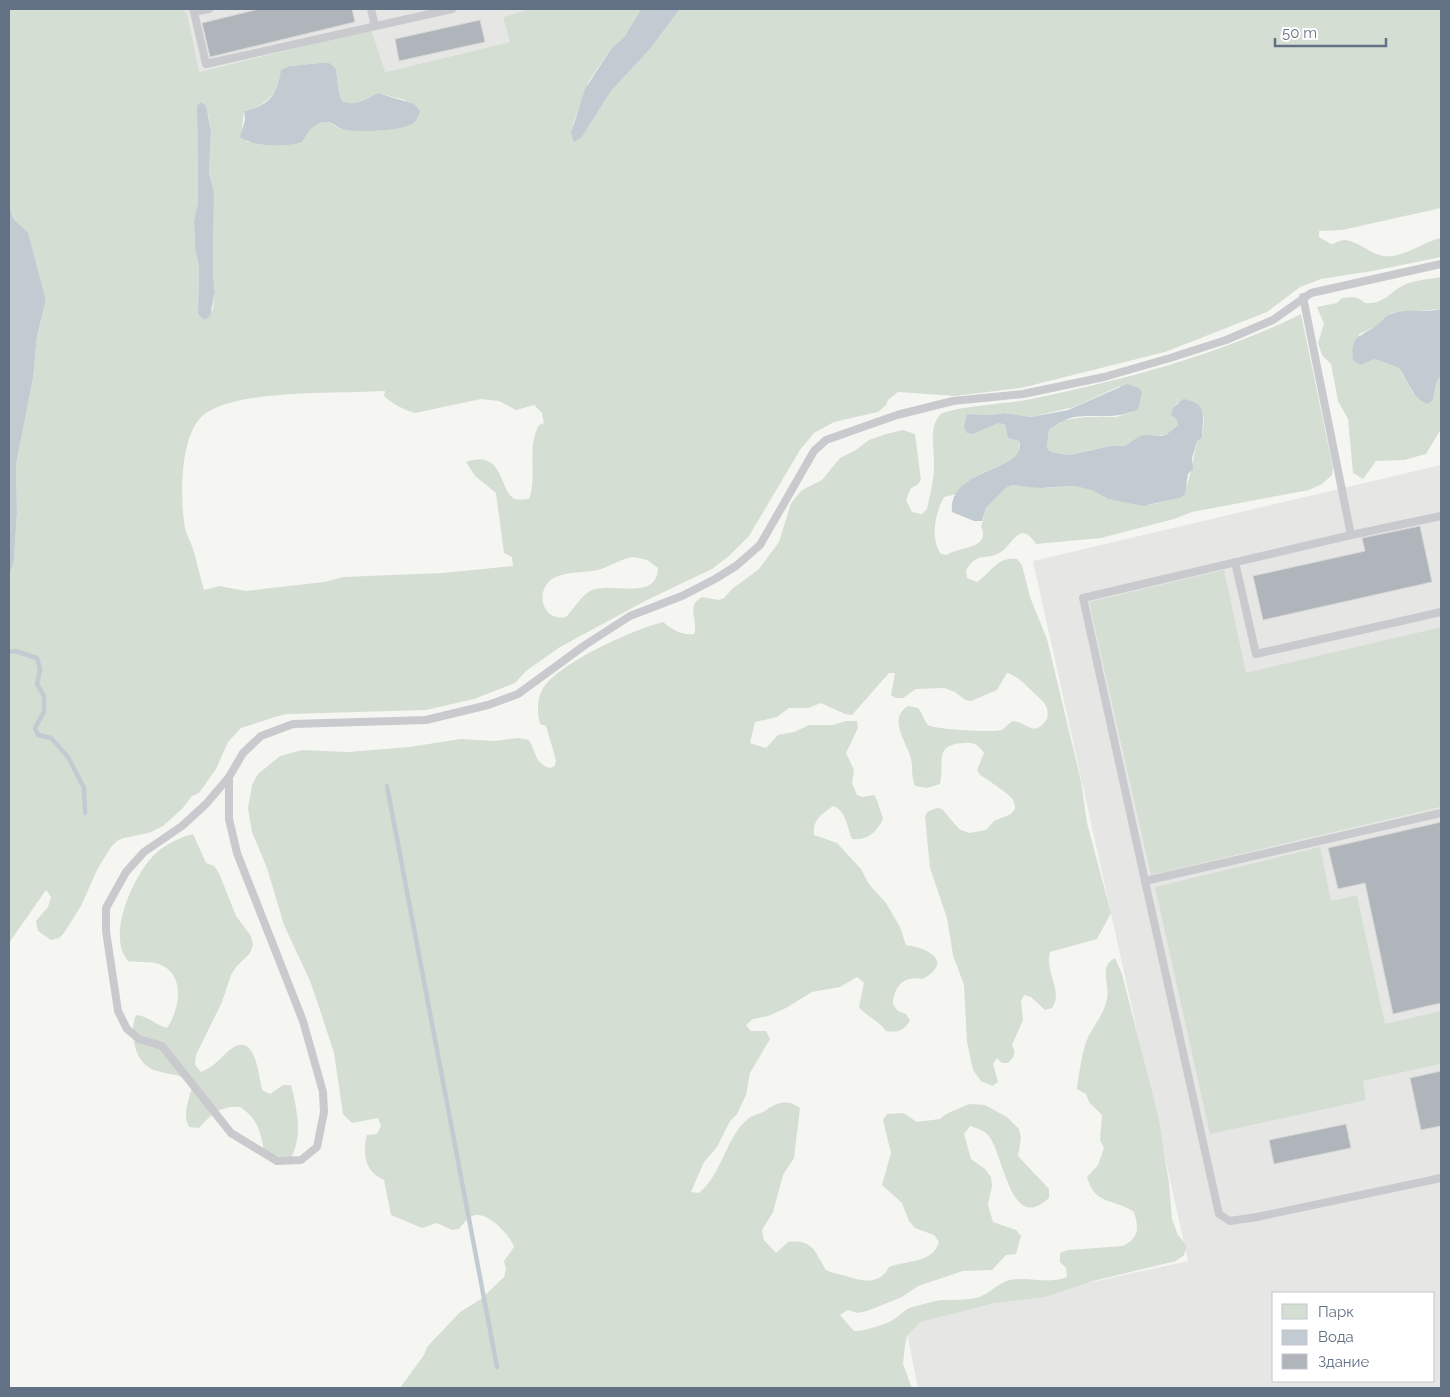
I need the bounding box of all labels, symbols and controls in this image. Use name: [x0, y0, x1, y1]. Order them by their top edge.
scale bar: [1275, 15, 1386, 47]
text: 50 m: [1282, 24, 1317, 42]
legend: [1272, 1292, 1435, 1382]
text: Парк: [1318, 1303, 1354, 1321]
text: Вода: [1318, 1328, 1354, 1346]
text: Здание: [1318, 1353, 1370, 1371]

